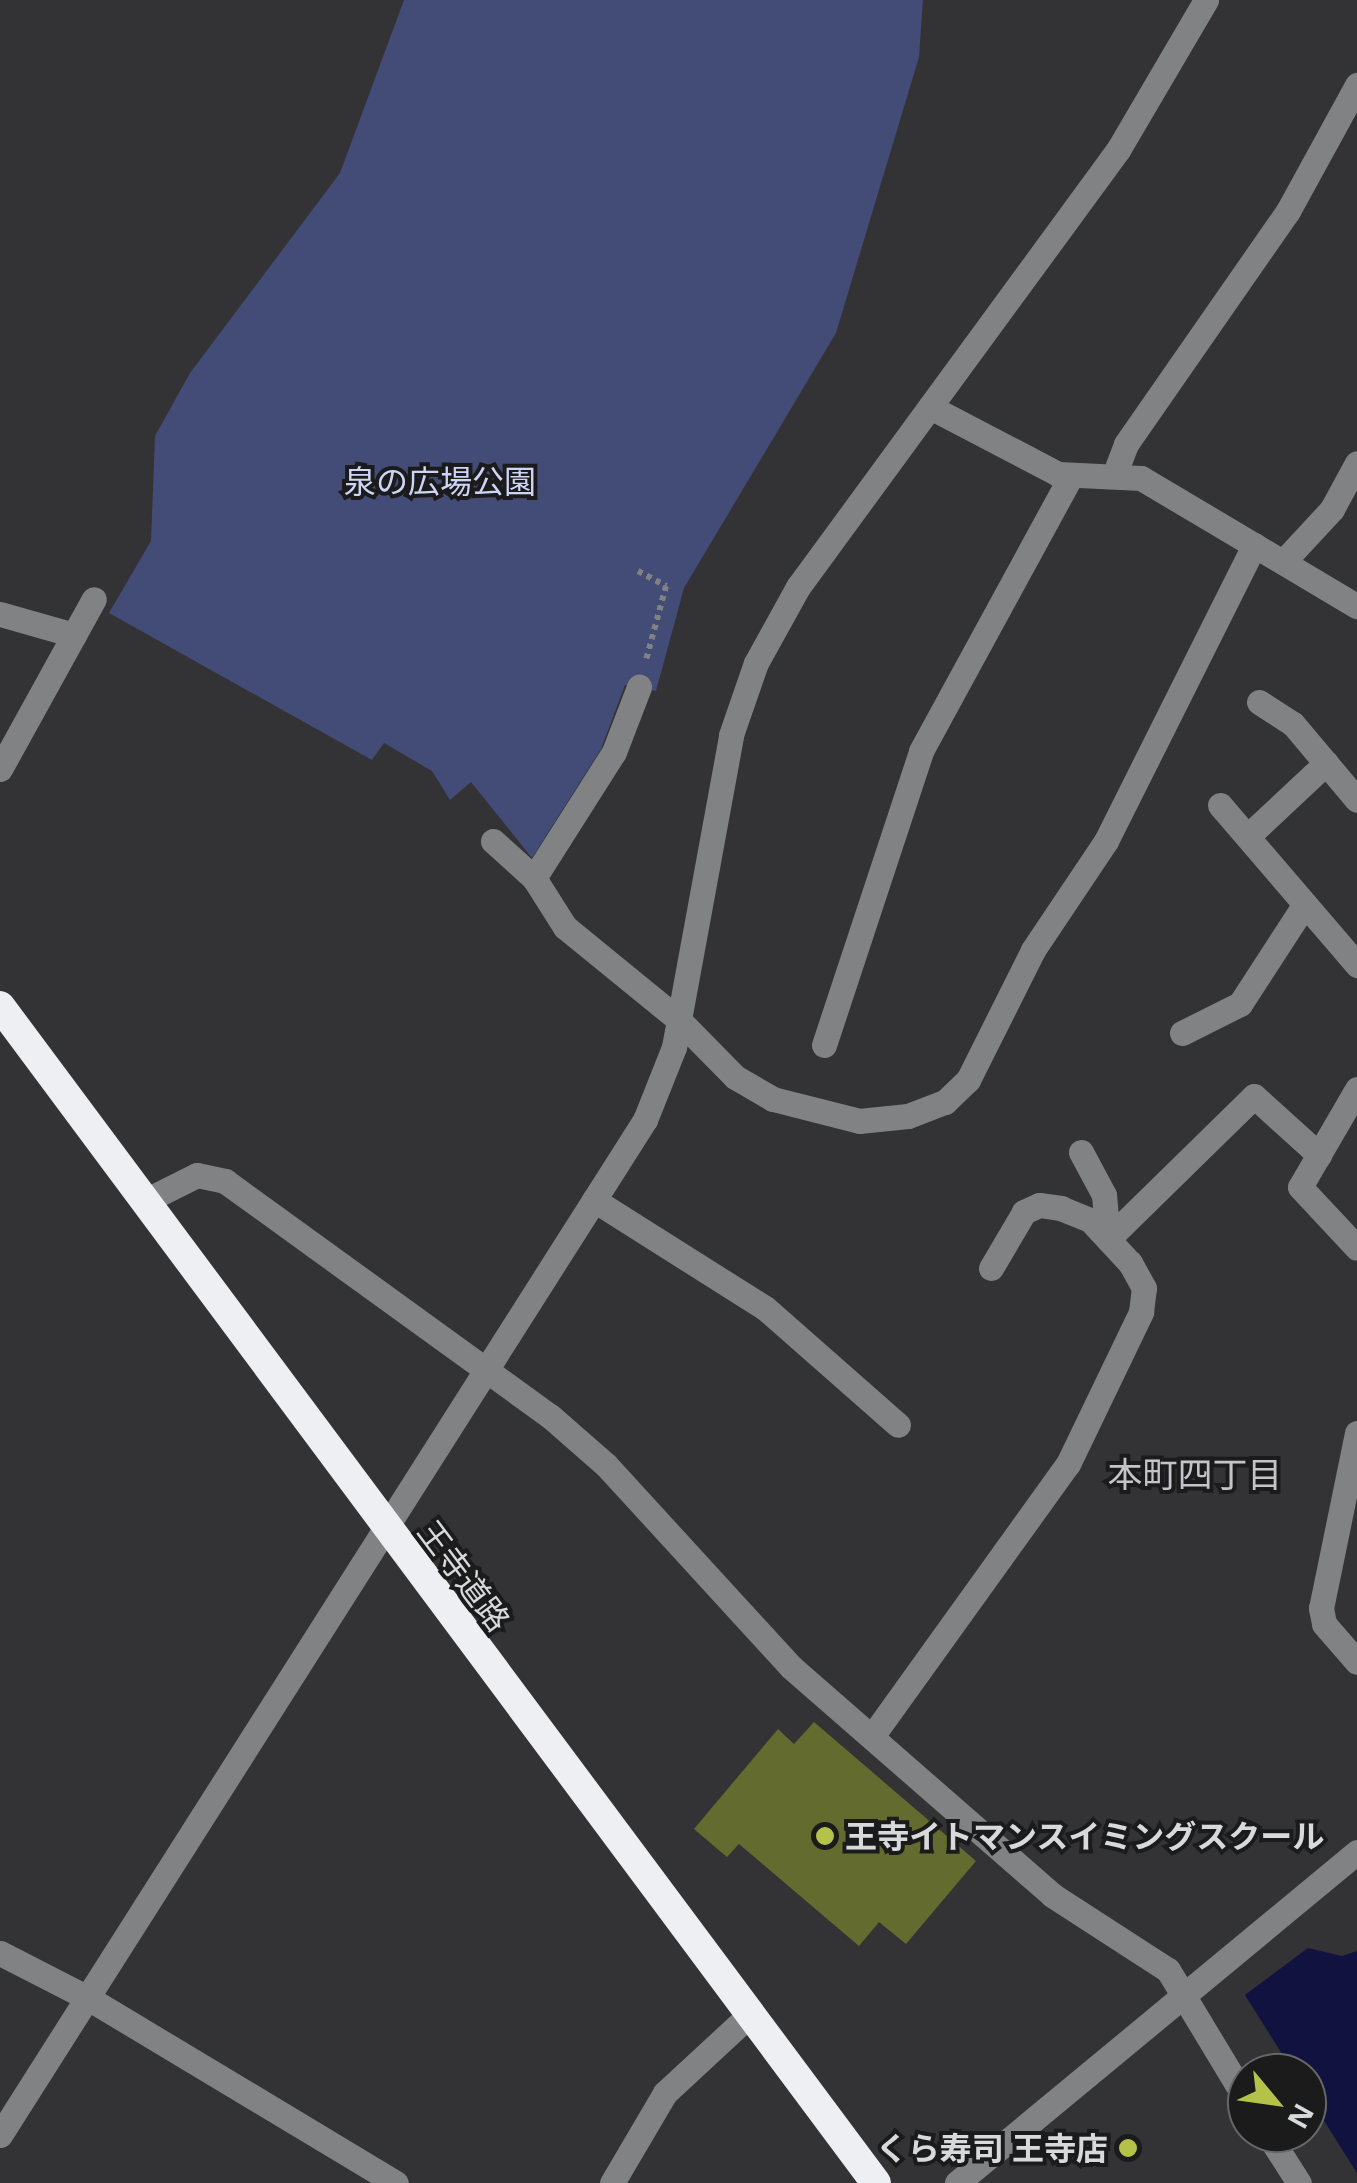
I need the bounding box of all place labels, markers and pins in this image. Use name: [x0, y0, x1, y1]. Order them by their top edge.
place label: 王寺イトマンスイミングスクール: [845, 1817, 1325, 1855]
marker: 王寺イトマンスイミングスクール: [814, 1825, 836, 1847]
place label: くら寿司 王寺店: [876, 2129, 1108, 2167]
marker: くら寿司 王寺店: [1117, 2137, 1139, 2159]

